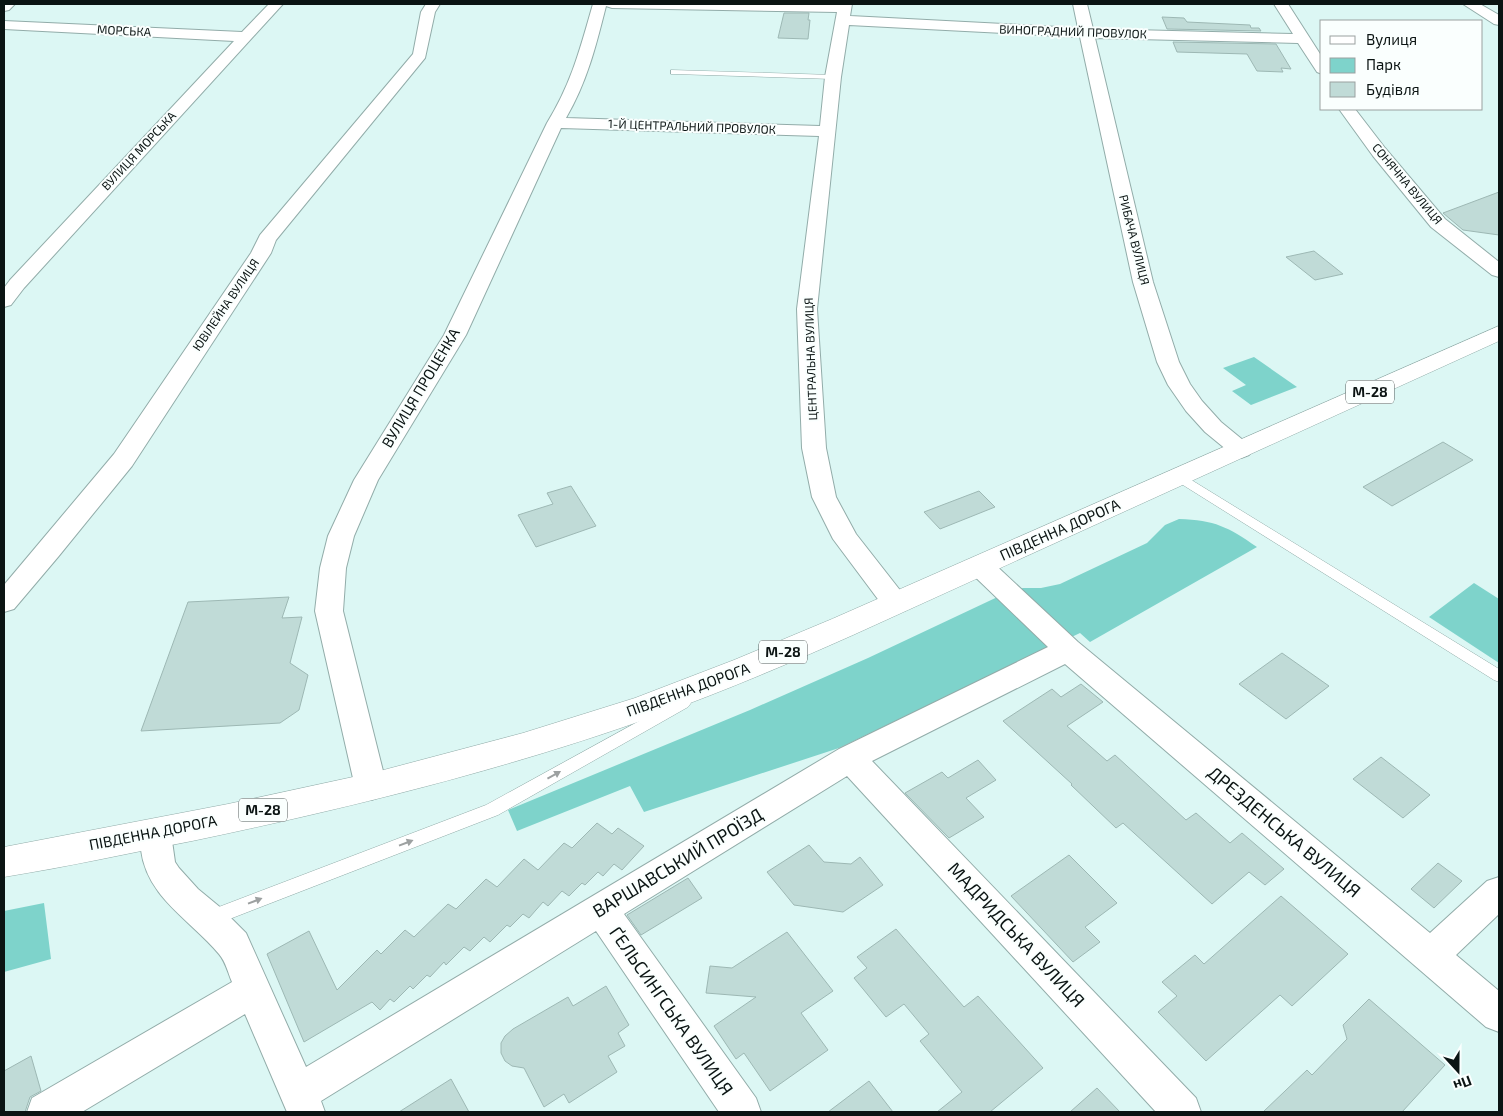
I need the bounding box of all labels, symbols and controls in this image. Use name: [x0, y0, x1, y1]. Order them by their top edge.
legend: [1320, 20, 1483, 110]
street label: ВИНОГРАДНИЙ ПРОВУЛОК: [999, 21, 1147, 41]
street label: МОРСЬКА: [97, 22, 152, 38]
text: Вулиця: [1366, 30, 1417, 49]
text: Парк: [1366, 55, 1401, 73]
text: Будівля: [1366, 80, 1420, 99]
street label: ВУЛИЦЯ МОРСЬКА: [98, 108, 179, 193]
street label: 1-Й ЦЕНТРАЛЬНИЙ ПРОВУЛОК: [608, 116, 776, 136]
street label: СОНЯЧНА ВУЛИЦЯ: [1370, 140, 1446, 227]
street label: РИБАЧА ВУЛИЦЯ: [1117, 193, 1153, 286]
street label: ЮВІЛЕЙНА ВУЛИЦЯ: [189, 256, 261, 353]
street label: ЦЕНТРАЛЬНА ВУЛИЦЯ: [801, 297, 819, 421]
street label: ВУЛИЦЯ ПРОЦЕНКА: [377, 324, 463, 450]
road number: М-28: [1346, 381, 1394, 404]
street label: ПІВДЕННА ДОРОГА: [997, 494, 1123, 564]
road number: М-28: [759, 640, 807, 664]
street label: ПІВДЕННА ДОРОГА: [624, 658, 752, 720]
street label: ДРЕЗДЕНСЬКА ВУЛИЦЯ: [1204, 761, 1366, 902]
one-way arrow: [547, 771, 560, 780]
road number: М-28: [239, 798, 287, 822]
street label: ВАРШАВСЬКИЙ ПРОЇЗД: [588, 803, 767, 922]
street label: ПІВДЕННА ДОРОГА: [87, 811, 219, 853]
one-way arrow: [399, 839, 414, 846]
street label: МАДРИДСЬКА ВУЛИЦЯ: [944, 857, 1090, 1011]
one-way arrow: [248, 897, 263, 905]
street label: ҐЕЛЬСИНГСЬКА ВУЛИЦЯ: [605, 922, 738, 1099]
north arrow: [1433, 1046, 1483, 1096]
text: Пн: [1451, 1072, 1474, 1095]

